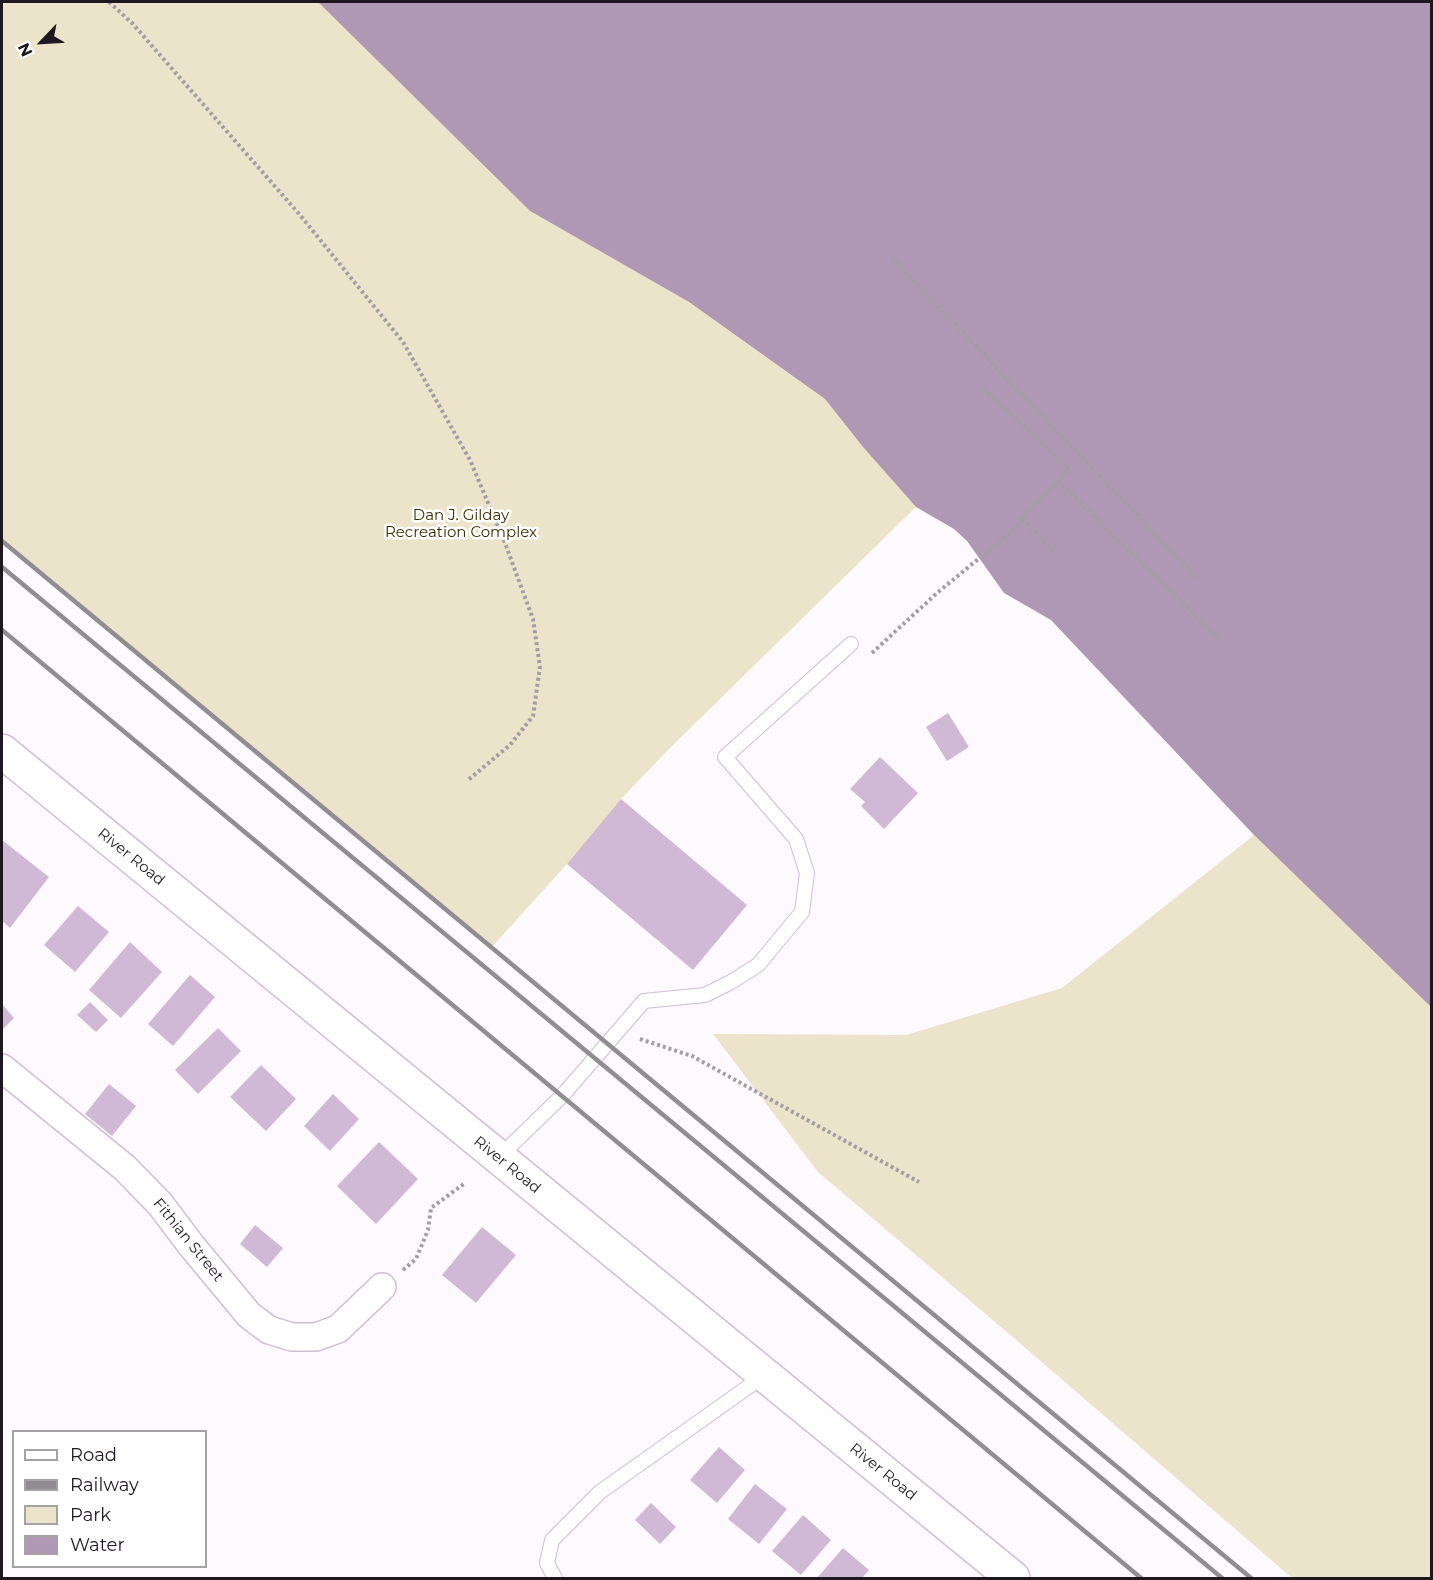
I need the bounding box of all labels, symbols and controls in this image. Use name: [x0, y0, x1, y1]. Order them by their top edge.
north arrow: [12, 12, 72, 72]
text: N: [14, 40, 37, 60]
park label: Dan J. Gilday Recreation Complex: [385, 507, 537, 542]
street label: River Road: [94, 825, 168, 889]
street label: River Road: [470, 1133, 544, 1197]
street label: Fithian Street: [149, 1195, 227, 1285]
legend: [12, 1430, 207, 1568]
street label: River Road: [846, 1440, 920, 1504]
text: Road: [70, 1444, 117, 1466]
text: Railway: [70, 1474, 139, 1496]
text: Park: [70, 1504, 111, 1526]
text: Water: [70, 1534, 125, 1556]

